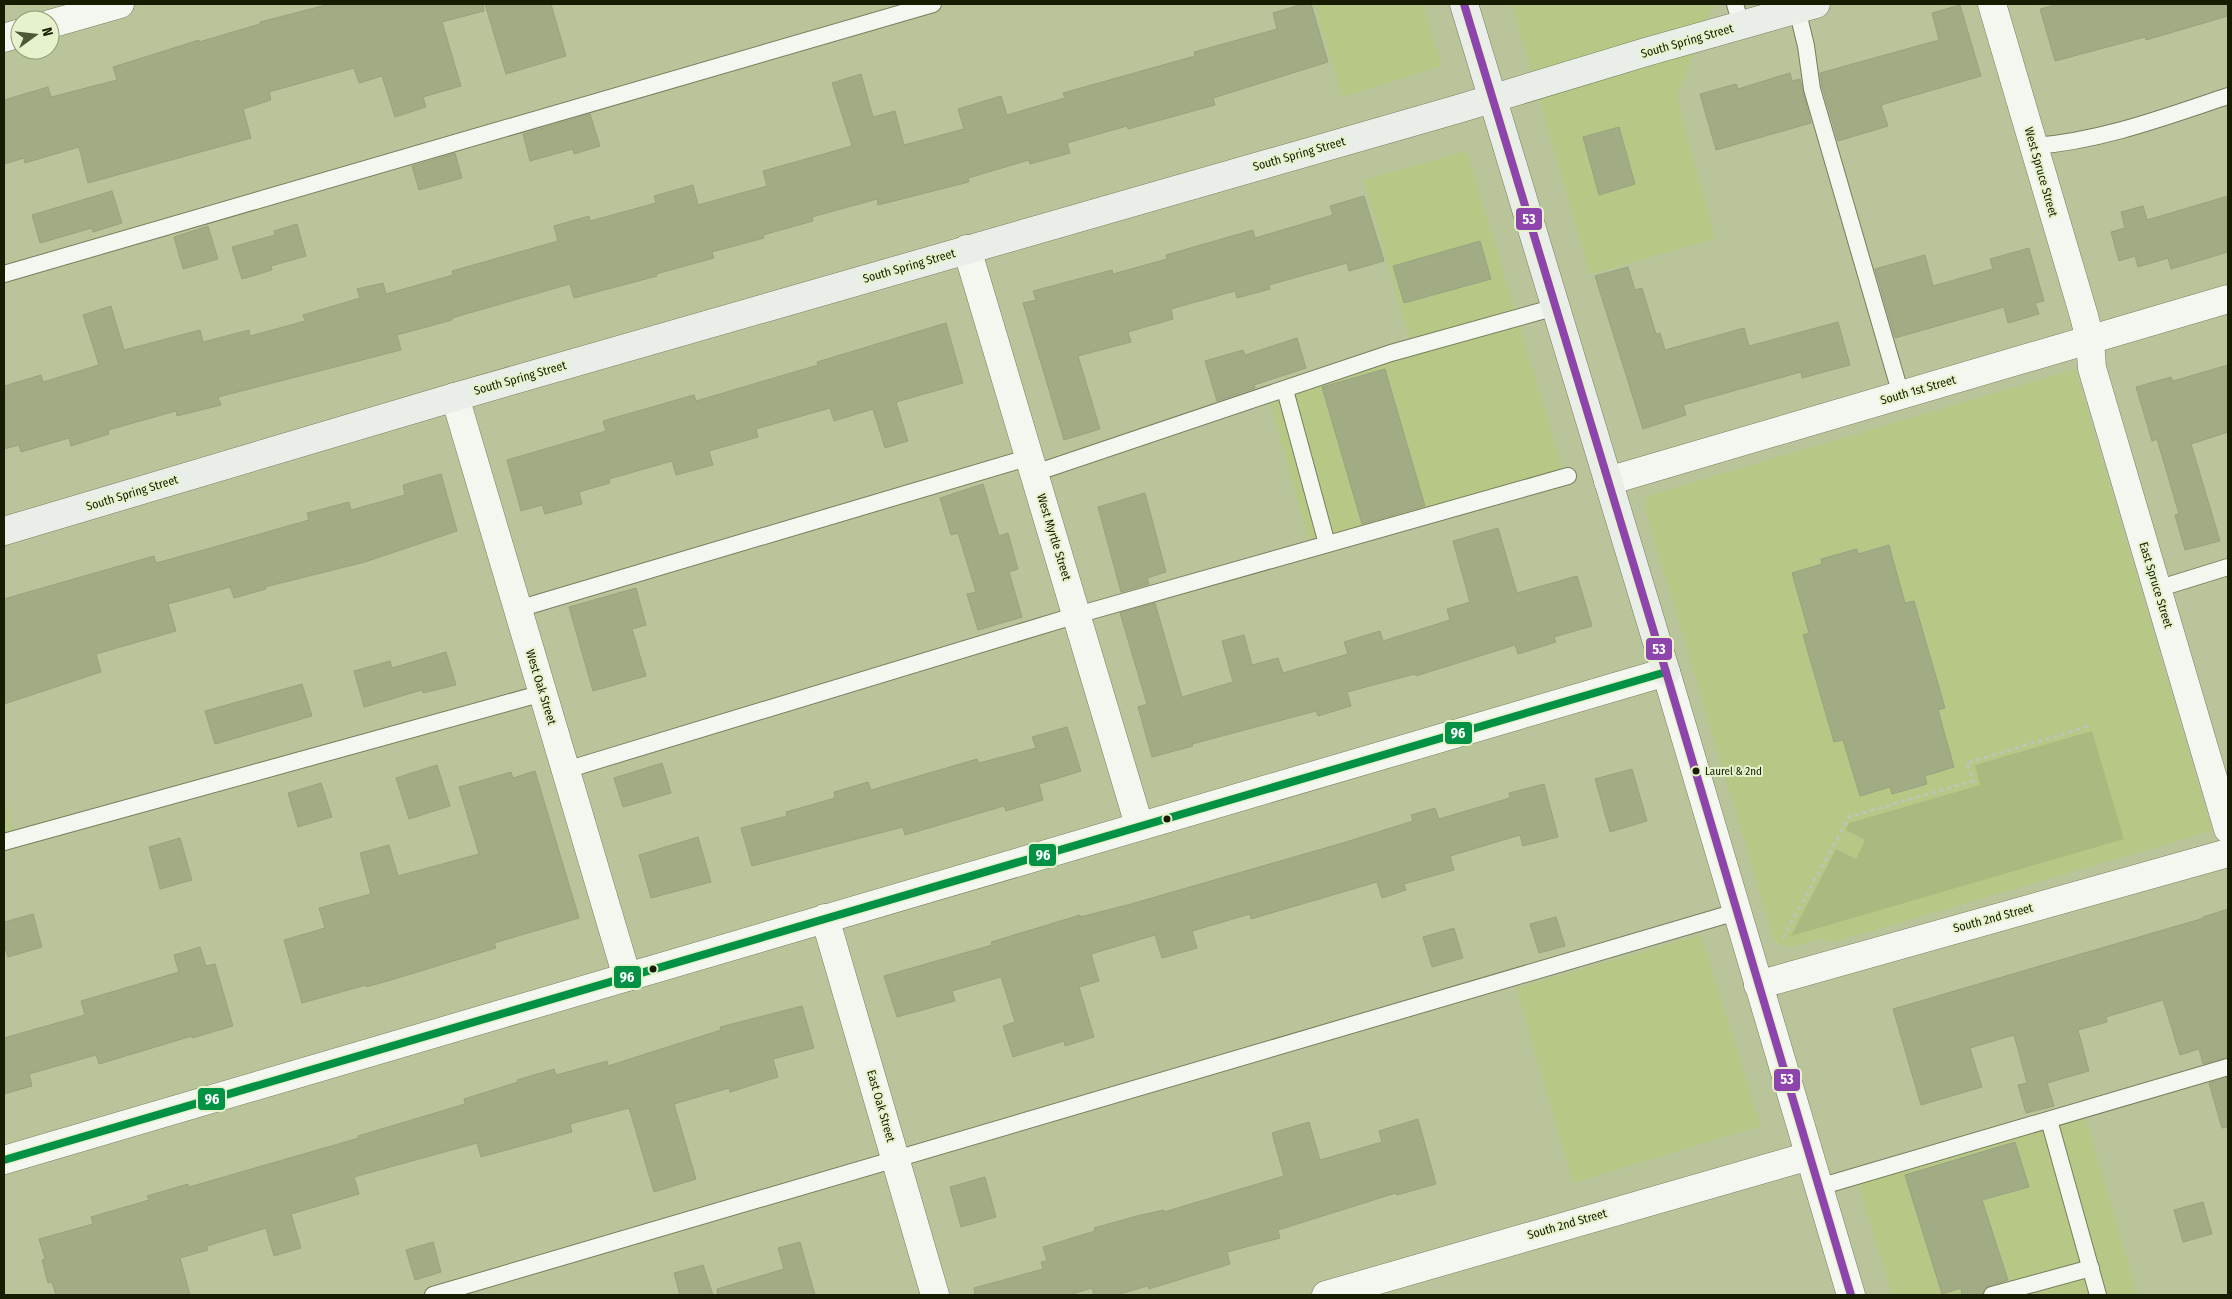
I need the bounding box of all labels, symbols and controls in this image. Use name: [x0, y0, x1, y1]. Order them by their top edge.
north arrow: [10, 10, 60, 60]
street label: South Spring Street: [1639, 21, 1735, 61]
text: N: [38, 26, 56, 38]
street label: West Spruce Street: [2022, 126, 2061, 219]
street label: South Spring Street: [1251, 134, 1347, 174]
line badge: 53: [1515, 207, 1543, 231]
text: 53: [1522, 211, 1536, 228]
street label: South Spring Street: [861, 246, 957, 286]
street label: South Spring Street: [472, 358, 568, 398]
street label: South 1st Street: [1879, 373, 1957, 407]
street label: South Spring Street: [84, 472, 180, 514]
street label: West Myrtle Street: [1034, 492, 1074, 582]
street label: East Spruce Street: [2136, 540, 2176, 630]
line badge: 53: [1645, 637, 1673, 661]
text: 53: [1652, 641, 1666, 658]
street label: West Oak Street: [523, 648, 559, 726]
line badge: 96: [1444, 721, 1473, 745]
text: 96: [1451, 725, 1465, 742]
place label: Laurel & 2nd: [1705, 765, 1762, 778]
marker: Laurel & 2nd: [1691, 766, 1701, 776]
unlabelled marker: [1162, 814, 1172, 824]
line badge: 96: [1028, 843, 1057, 867]
text: 96: [1036, 847, 1050, 864]
street label: South 2nd Street: [1952, 901, 2034, 935]
unlabelled marker: [648, 964, 658, 974]
line badge: 96: [613, 965, 642, 989]
text: 96: [620, 969, 634, 986]
street label: East Oak Street: [864, 1068, 898, 1144]
line badge: 53: [1773, 1068, 1801, 1092]
text: 53: [1780, 1071, 1794, 1088]
line badge: 96: [197, 1087, 226, 1111]
text: 96: [205, 1091, 219, 1108]
street label: South 2nd Street: [1526, 1206, 1608, 1242]

